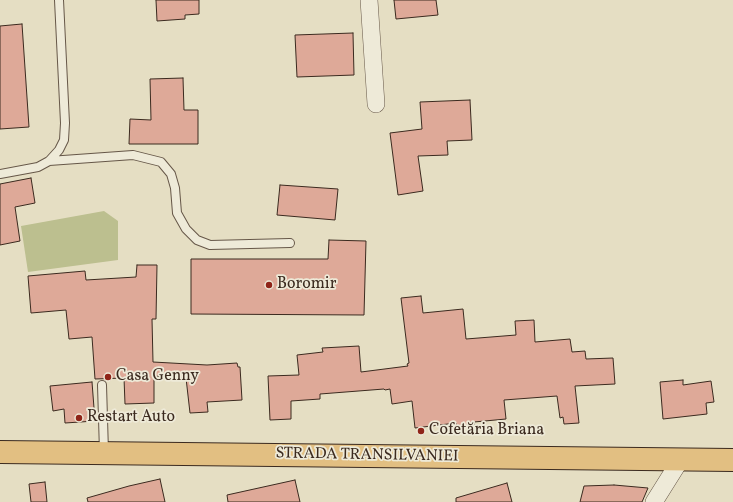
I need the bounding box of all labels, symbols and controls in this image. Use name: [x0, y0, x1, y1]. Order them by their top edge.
place label: Boromir: [277, 275, 336, 295]
marker: Boromir: [264, 280, 274, 290]
place label: Casa Genny: [116, 367, 199, 387]
marker: Casa Genny: [103, 372, 113, 382]
place label: Restart Auto: [87, 408, 175, 428]
marker: Restart Auto: [74, 413, 84, 423]
place label: Cofetăria Briana: [429, 421, 544, 441]
marker: Cofetăria Briana: [416, 426, 426, 436]
street label: STRADA TRANSILVANIEI: [275, 445, 459, 467]

